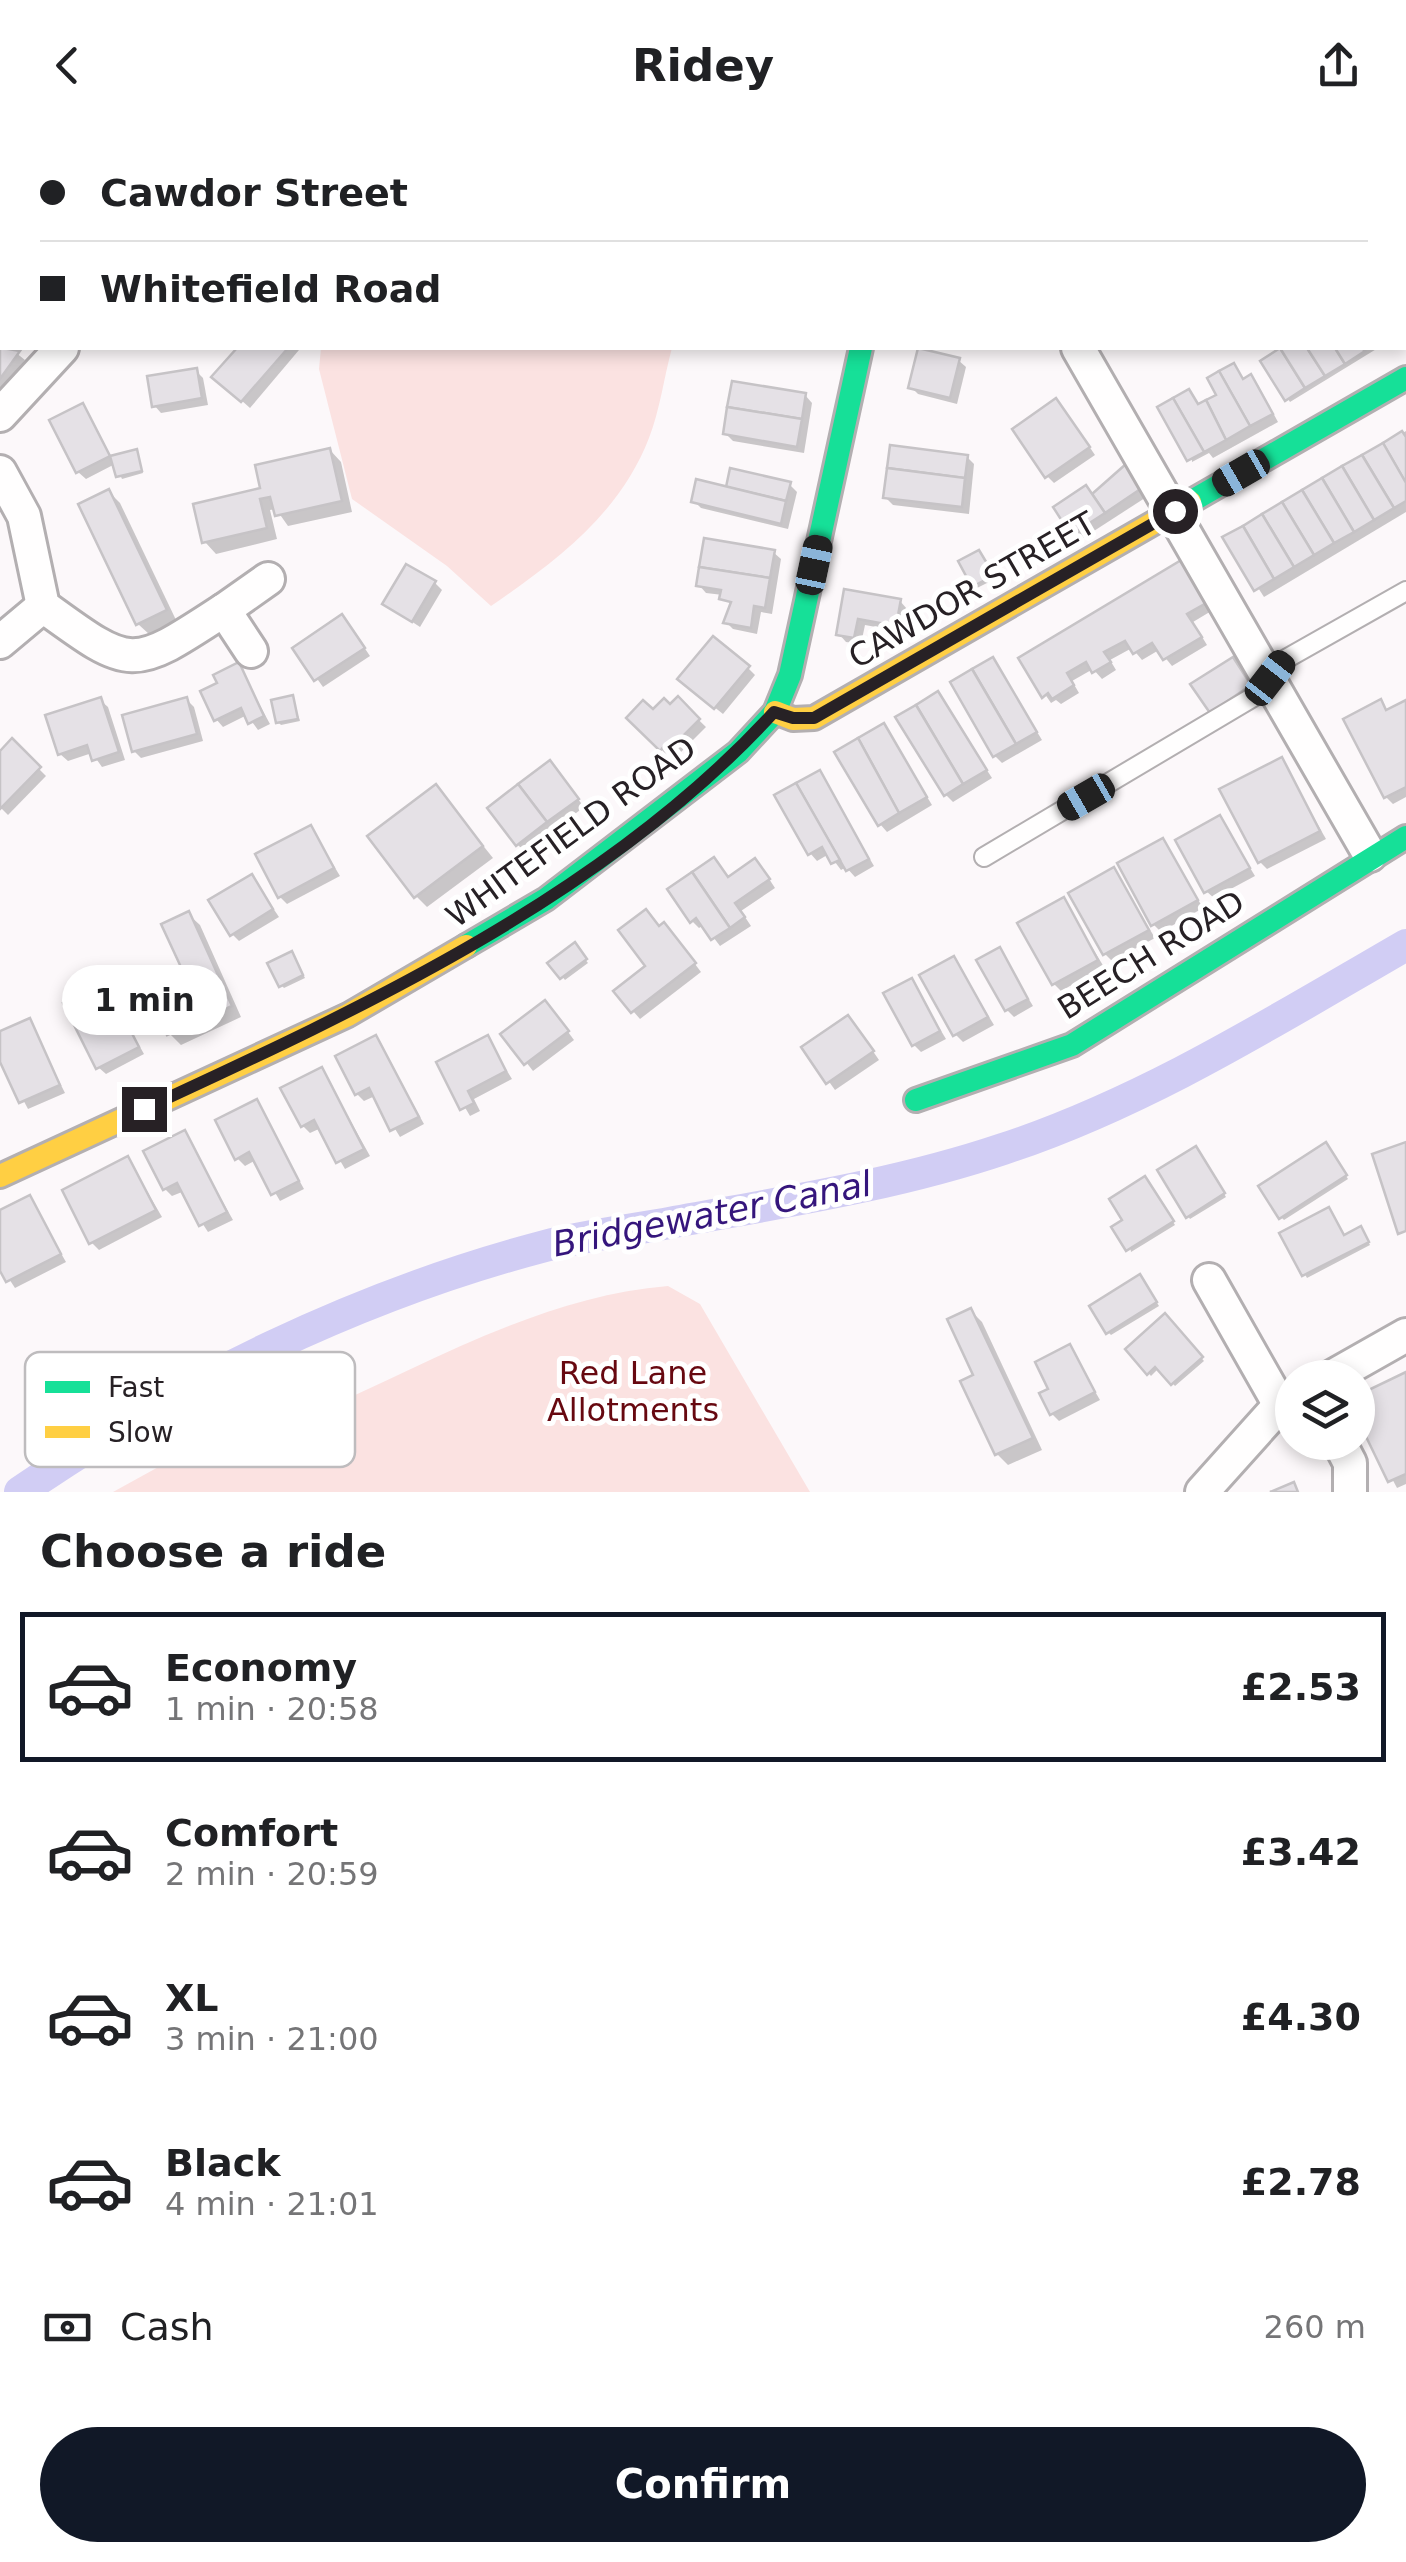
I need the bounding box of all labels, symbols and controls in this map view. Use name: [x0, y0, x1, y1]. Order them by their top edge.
icon: back: [40, 38, 95, 93]
icon: share: [1311, 38, 1366, 93]
text: Ridey: [632, 39, 774, 92]
text: Cawdor Street: [100, 171, 408, 215]
text: Whitefield Road: [100, 267, 442, 311]
car: [1208, 445, 1274, 501]
route start: [1153, 489, 1198, 534]
street label: CAWDOR STREET: [842, 504, 1102, 676]
car: [793, 533, 835, 597]
car: [1240, 645, 1300, 711]
street label: WHITEFIELD ROAD: [439, 729, 703, 935]
car: [1053, 769, 1119, 825]
street label: BEECH ROAD: [1051, 883, 1251, 1027]
callout: 1 min: [62, 964, 226, 1034]
text: 1 min: [94, 981, 195, 1019]
route end: [122, 1087, 167, 1132]
water label: Bridgewater Canal: [549, 1163, 875, 1265]
legend: [25, 1352, 355, 1467]
park label: Red Lane Allotments: [547, 1354, 719, 1429]
map controls: [1275, 1360, 1375, 1460]
button: layers: [1275, 1360, 1375, 1460]
text: Fast: [108, 1371, 164, 1404]
text: Slow: [108, 1416, 174, 1449]
text: Choose a ride: [40, 1525, 386, 1578]
icon: car: [45, 1642, 135, 1732]
text: Economy: [165, 1646, 357, 1690]
text: £2.53: [1241, 1665, 1361, 1709]
text: 1 min · 20:58: [165, 1690, 379, 1728]
icon: car: [45, 1807, 135, 1897]
text: Comfort: [165, 1811, 338, 1855]
text: £3.42: [1241, 1830, 1361, 1874]
text: 2 min · 20:59: [165, 1855, 379, 1893]
icon: car: [45, 1972, 135, 2062]
text: XL: [165, 1976, 219, 2020]
text: £4.30: [1241, 1995, 1361, 2039]
text: 3 min · 21:00: [165, 2020, 379, 2058]
icon: car: [45, 2137, 135, 2227]
text: Black: [165, 2141, 280, 2185]
text: £2.78: [1241, 2160, 1361, 2204]
text: 4 min · 21:01: [165, 2185, 379, 2223]
icon: cash: [40, 2300, 95, 2355]
text: Cash: [120, 2305, 214, 2349]
text: 260 m: [1264, 2308, 1366, 2346]
button: Confirm: [40, 2427, 1366, 2542]

